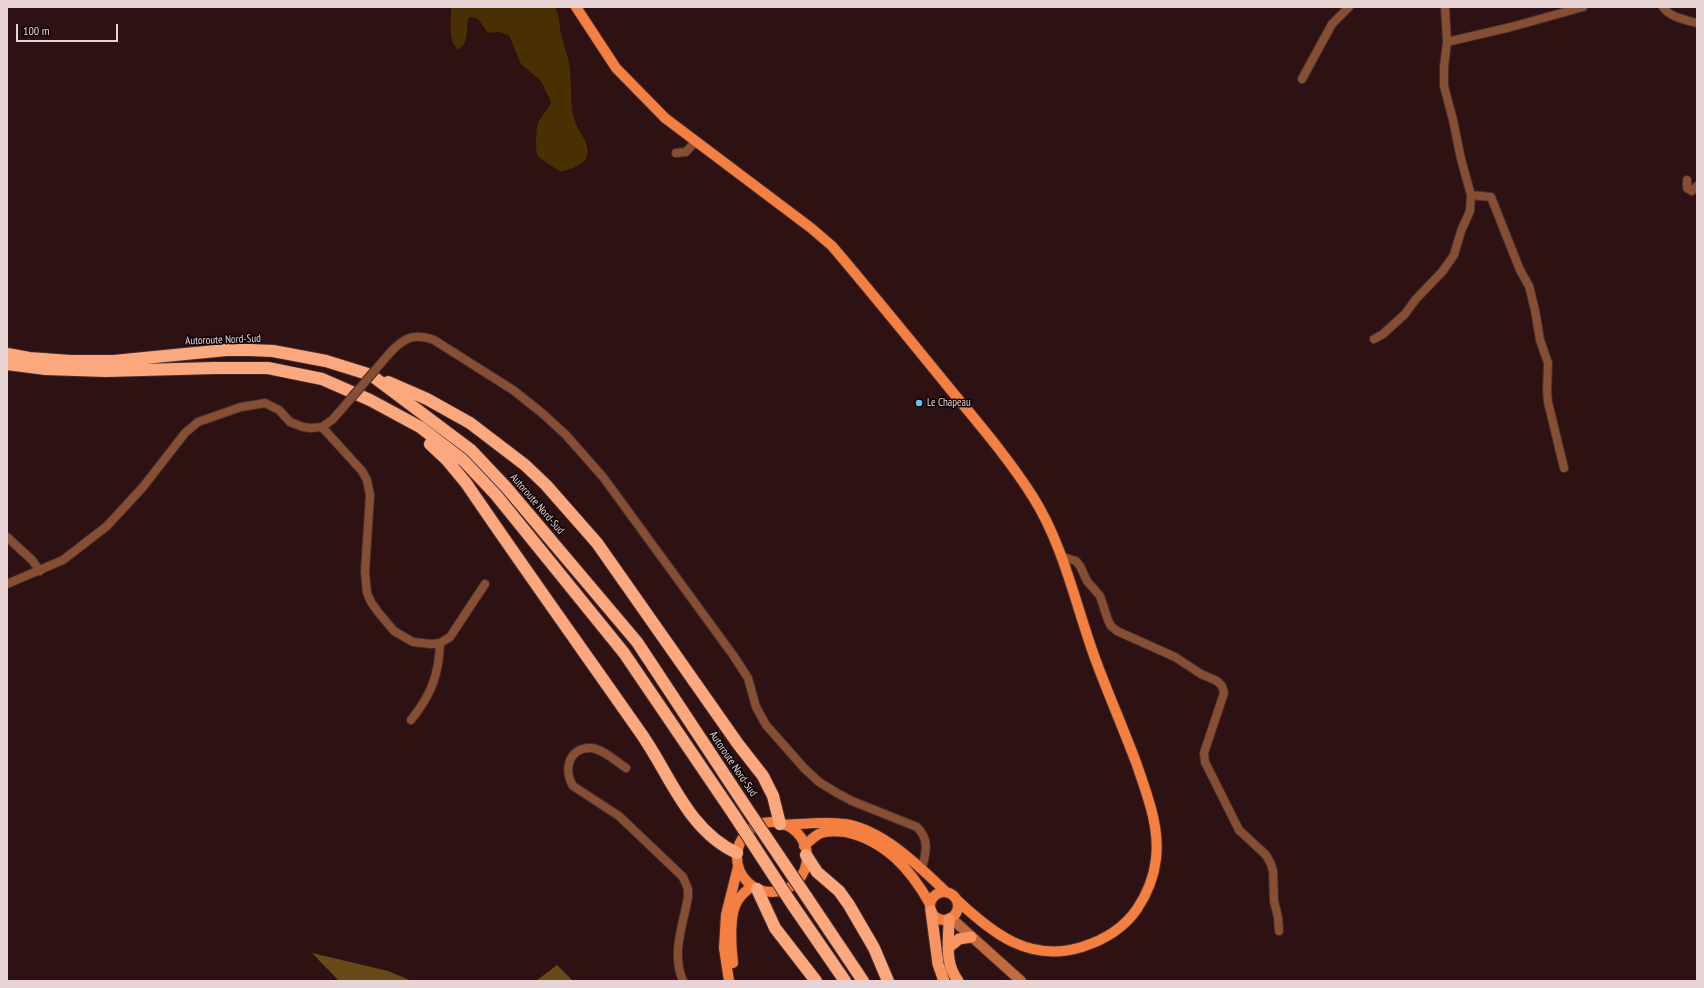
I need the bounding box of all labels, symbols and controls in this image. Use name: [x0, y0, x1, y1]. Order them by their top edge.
scale bar: [18, 16, 120, 42]
text: 100 m: [23, 23, 50, 38]
street label: Autoroute Nord-Sud: [185, 332, 261, 348]
place label: Le Chapeau: [927, 396, 971, 410]
marker: Le Chapeau: [914, 398, 924, 408]
street label: Autoroute Nord-Sud: [507, 471, 567, 537]
street label: Autoroute Nord-Sud: [706, 729, 760, 799]

